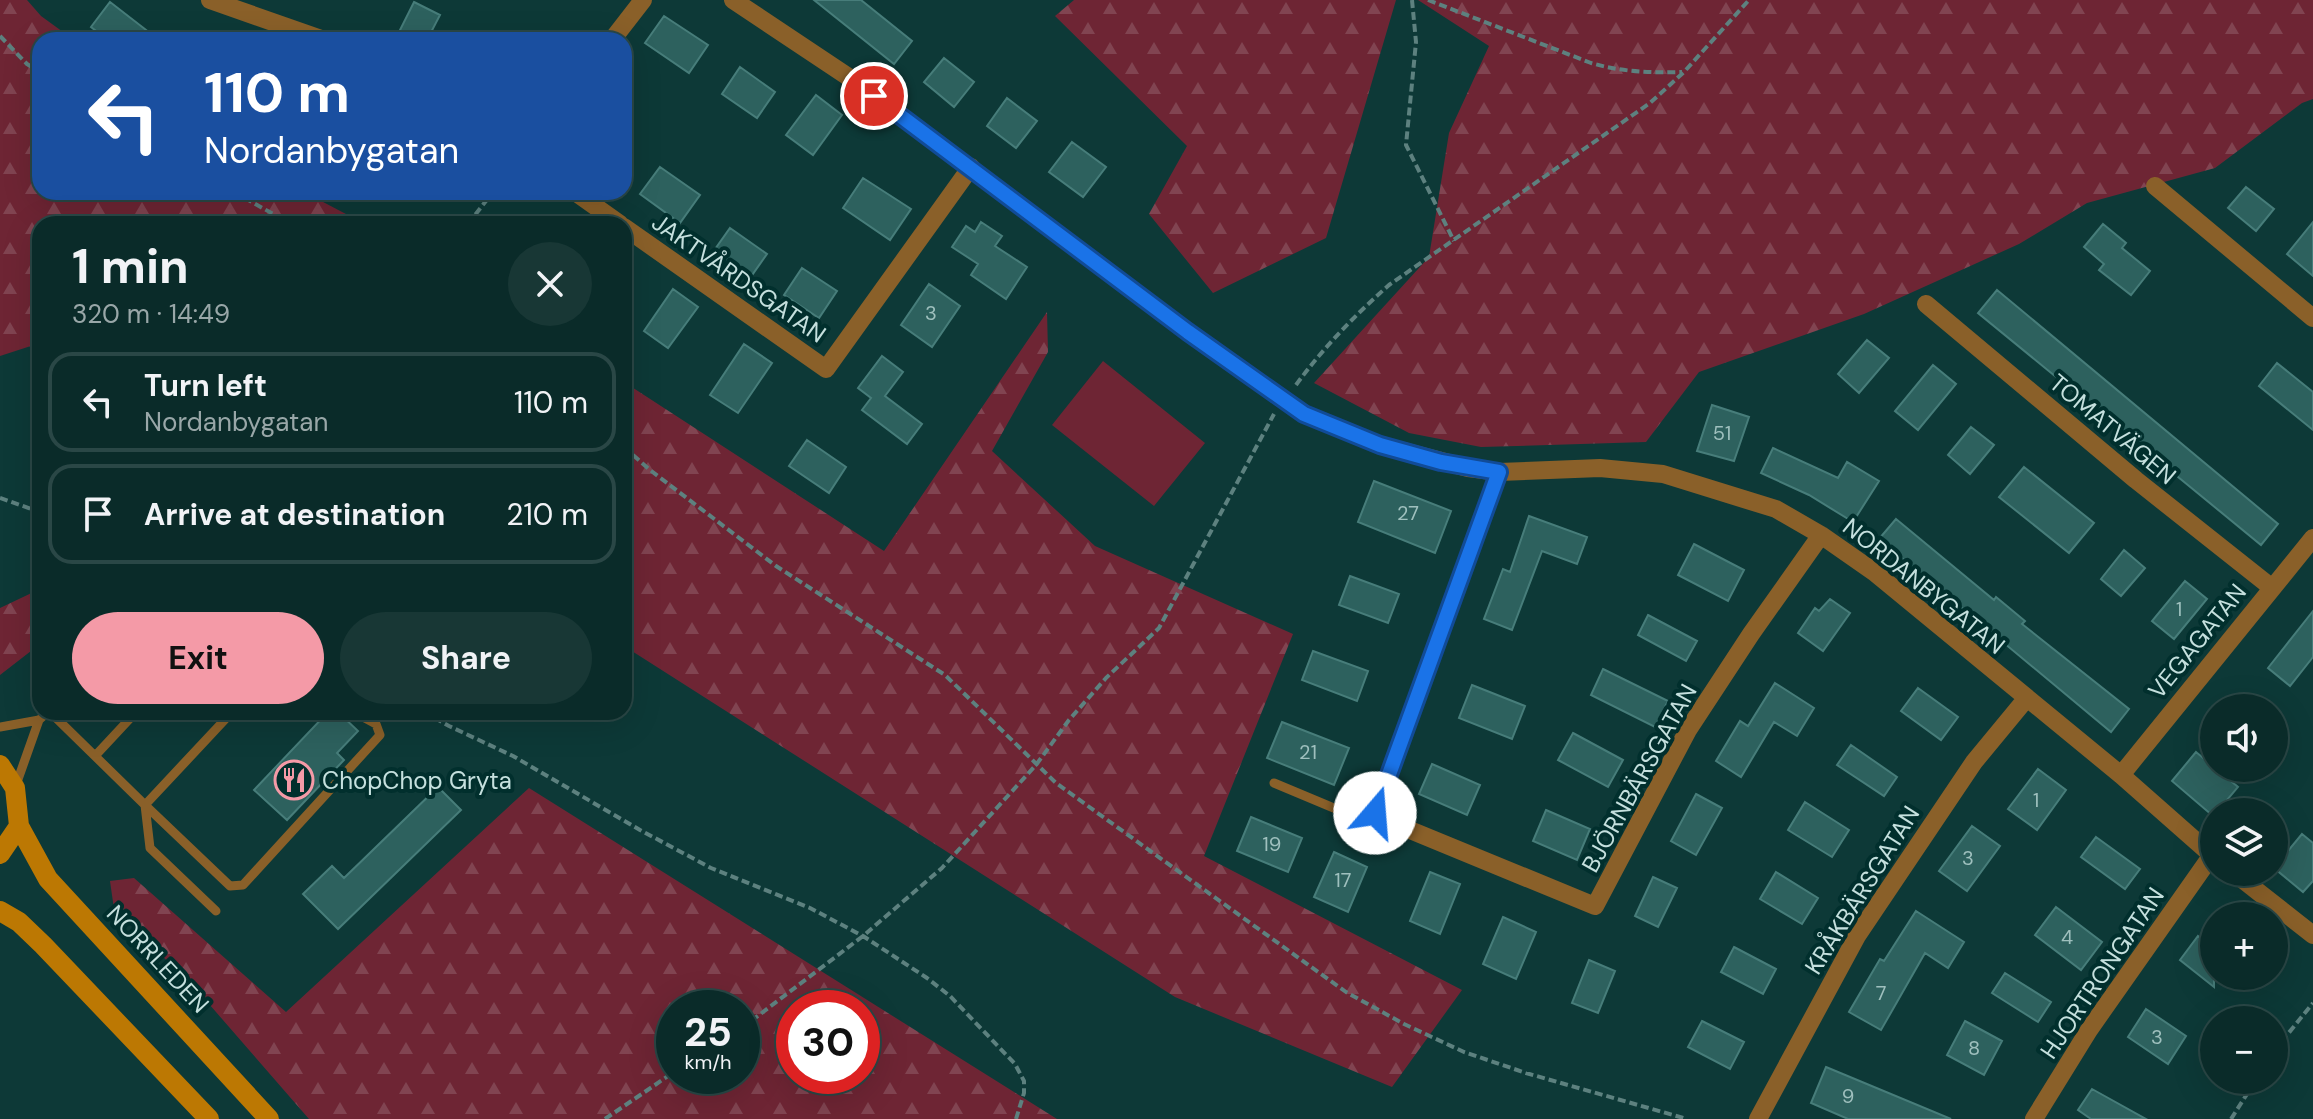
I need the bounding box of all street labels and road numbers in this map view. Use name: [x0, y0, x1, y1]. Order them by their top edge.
street label: JAKTVÅRDSGATAN: [646, 206, 832, 350]
street label: TOMATVÄGEN: [2043, 367, 2183, 491]
street label: NORDANBYGATAN: [1837, 511, 2011, 661]
street label: VEGAGATAN: [2141, 577, 2253, 705]
street label: BJÖRNBÄRSGATAN: [1574, 678, 1704, 878]
street label: KRÅKBÄRSGATAN: [1798, 800, 1926, 980]
street label: HJORTRONGATAN: [2033, 881, 2171, 1065]
street label: NORRLEDEN: [100, 898, 216, 1020]

